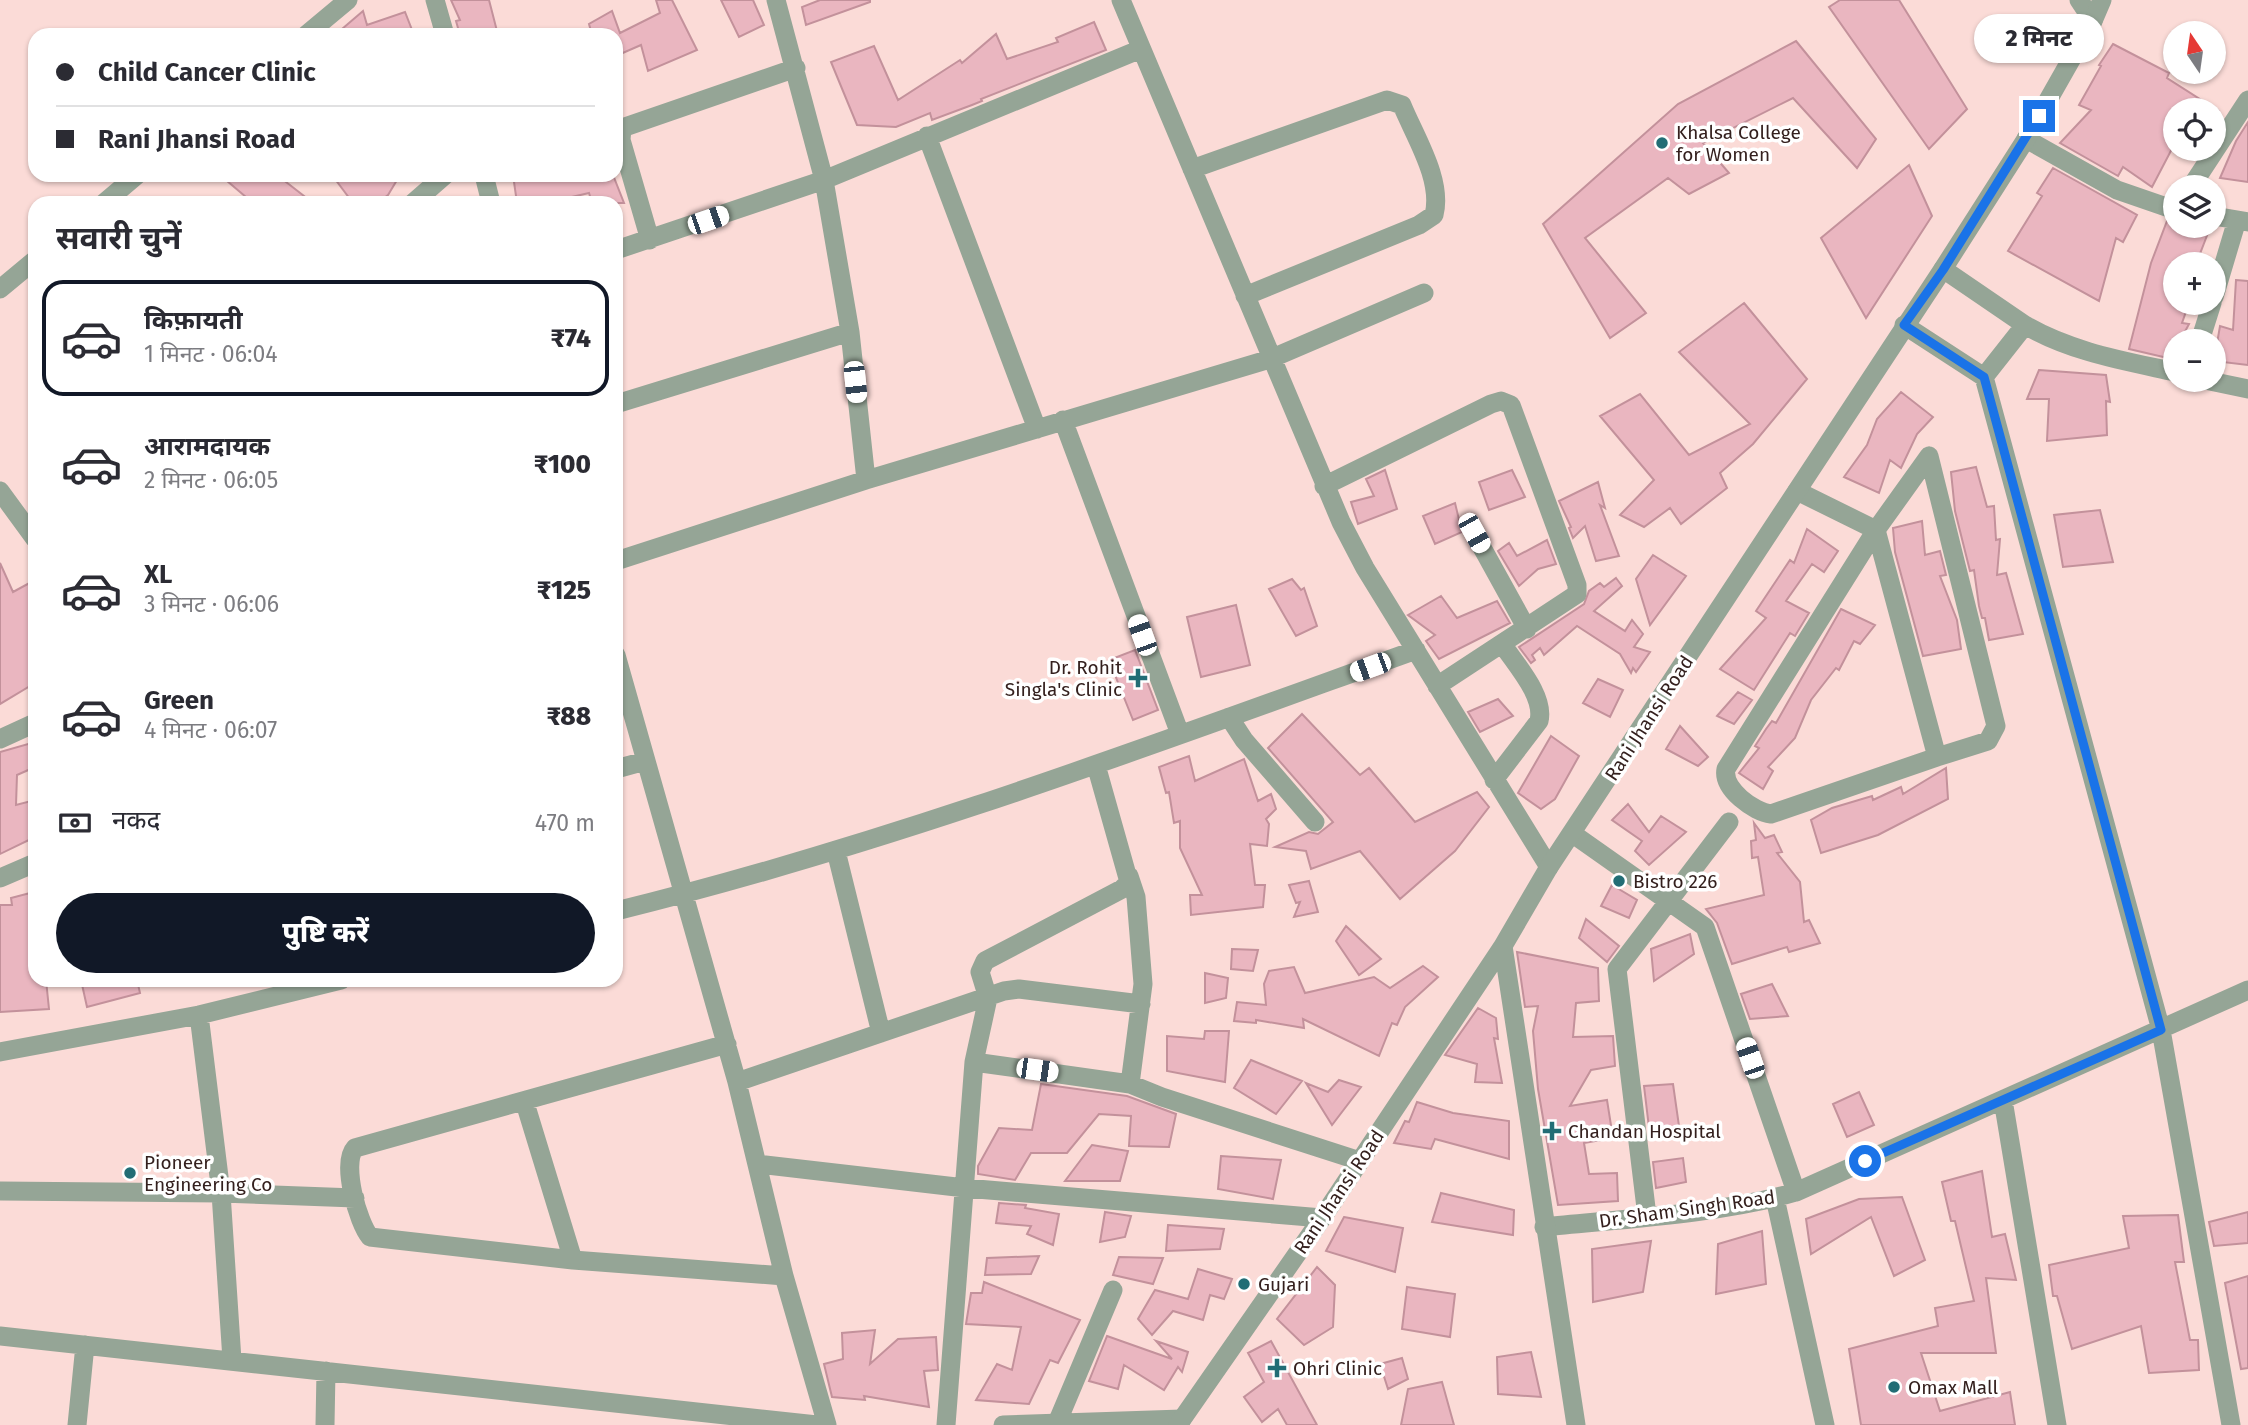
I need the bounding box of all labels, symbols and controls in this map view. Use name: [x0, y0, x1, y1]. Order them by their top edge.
callout: 2 मिनट: [1974, 15, 2104, 64]
north arrow: [2163, 21, 2226, 84]
map controls: [2163, 21, 2226, 392]
text: 2 मिनट: [2006, 24, 2072, 52]
text: Child Cancer Clinic: [98, 57, 316, 88]
button: locate: [2163, 98, 2226, 161]
route end: [2023, 100, 2055, 132]
place label: Khalsa College for Women: [1676, 121, 1801, 166]
text: Rani Jhansi Road: [98, 124, 296, 155]
marker: Khalsa College for Women: [1654, 135, 1670, 151]
button: layers: [2163, 175, 2226, 238]
car: [685, 203, 732, 237]
text: सवारी चुनें: [56, 219, 181, 257]
button: +: [2163, 252, 2226, 315]
text: किफ़ायती: [144, 305, 243, 336]
icon: car: [60, 307, 123, 370]
text: ₹74: [551, 323, 591, 354]
button: −: [2163, 329, 2226, 392]
text: 1 मिनट · 06:04: [144, 340, 278, 368]
car: [843, 360, 868, 404]
text: आरामदायक: [144, 431, 270, 462]
icon: car: [60, 433, 123, 496]
text: ₹100: [534, 449, 591, 480]
text: 2 मिनट · 06:05: [144, 466, 278, 494]
car: [1455, 510, 1494, 556]
icon: car: [60, 559, 123, 622]
text: XL: [144, 559, 172, 590]
text: ₹125: [537, 575, 591, 606]
text: 3 मिनट · 06:06: [144, 590, 279, 618]
car: [1125, 612, 1160, 658]
car: [1347, 650, 1394, 684]
street label: Rani Jhansi Road: [1600, 651, 1698, 785]
place label: Dr. Rohit Singla's Clinic: [1005, 656, 1122, 701]
marker: Dr. Rohit Singla's Clinic: [1128, 668, 1148, 688]
icon: car: [60, 685, 123, 748]
text: Green: [144, 685, 214, 716]
text: ₹88: [546, 701, 591, 732]
text: 4 मिनट · 06:07: [144, 716, 277, 744]
icon: cash: [56, 804, 94, 842]
text: नकद: [112, 805, 160, 836]
text: 470 m: [535, 809, 595, 837]
place label: Bistro 226: [1633, 870, 1717, 893]
marker: Bistro 226: [1611, 873, 1627, 889]
button: पुष्टि करें: [56, 893, 595, 973]
car: [1734, 1035, 1767, 1081]
car: [1015, 1057, 1060, 1083]
place label: Chandan Hospital: [1568, 1120, 1721, 1143]
marker: Chandan Hospital: [1542, 1121, 1562, 1141]
street label: Rani Jhansi Road: [1289, 1126, 1389, 1258]
route start: [1849, 1145, 1881, 1177]
place label: Pioneer Engineering Co: [144, 1151, 272, 1196]
marker: Pioneer Engineering Co: [122, 1165, 138, 1181]
street label: Dr. Sham Singh Road: [1598, 1185, 1776, 1233]
place label: Gujari: [1258, 1273, 1309, 1296]
marker: Gujari: [1236, 1276, 1252, 1292]
place label: Ohri Clinic: [1293, 1357, 1382, 1380]
marker: Ohri Clinic: [1267, 1358, 1287, 1378]
place label: Omax Mall: [1908, 1376, 1999, 1399]
marker: Omax Mall: [1886, 1379, 1902, 1395]

